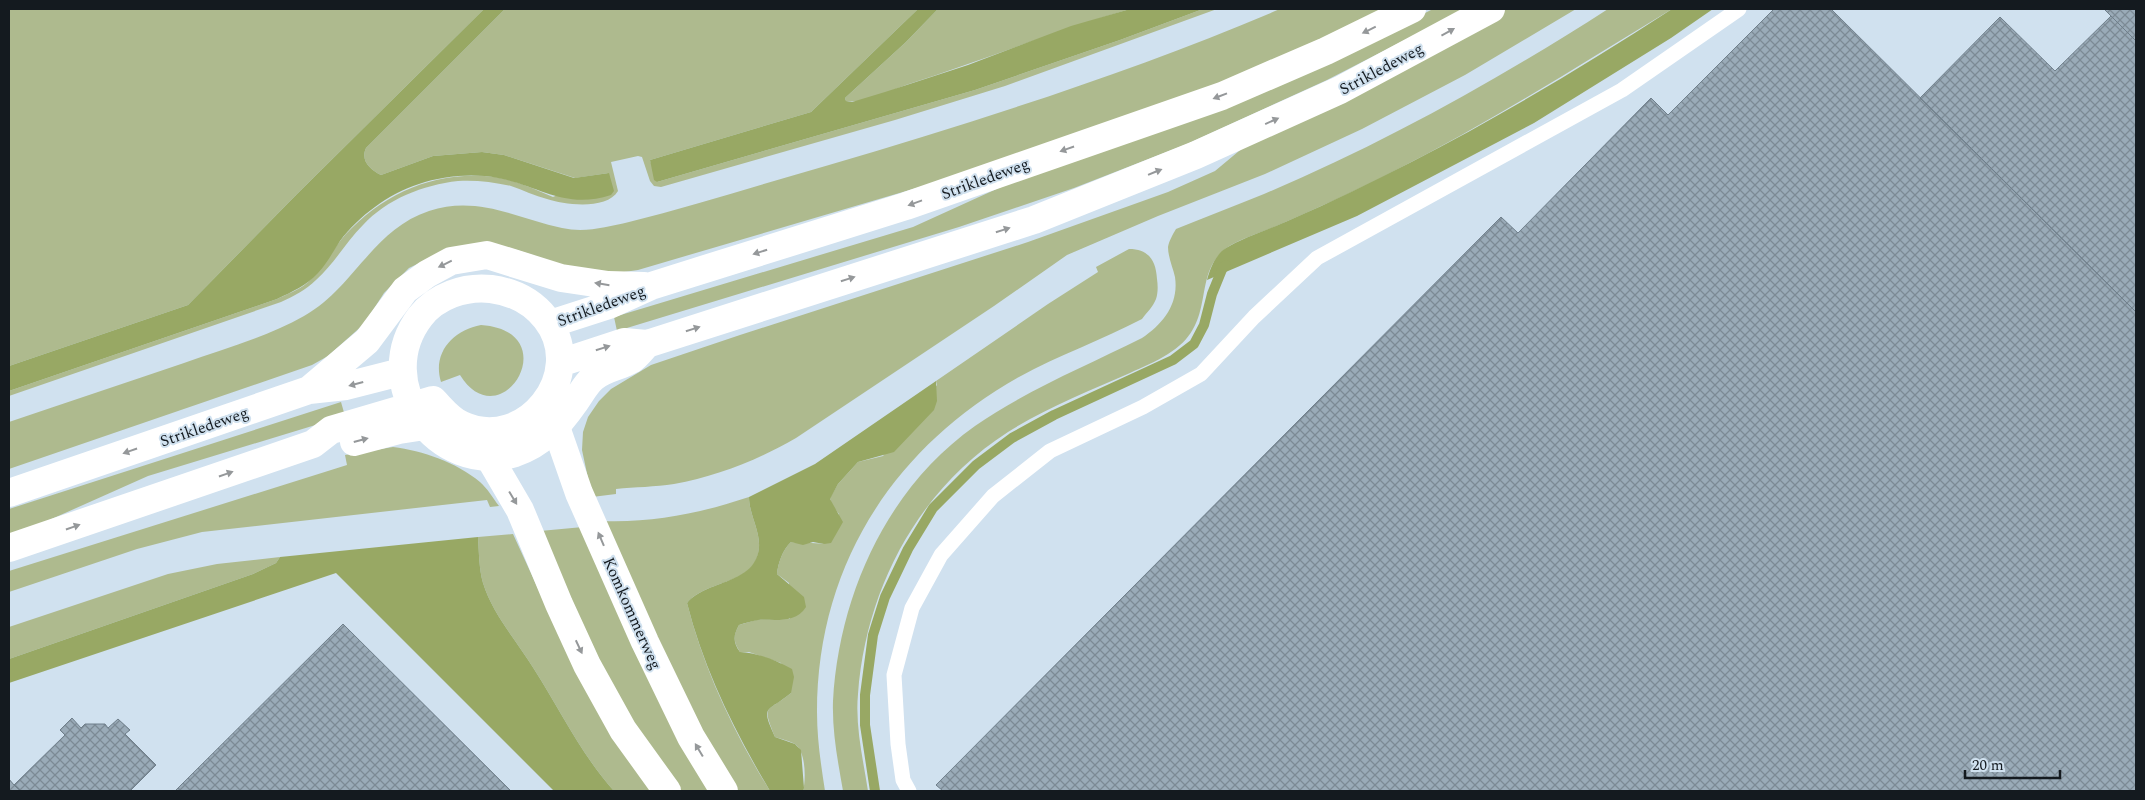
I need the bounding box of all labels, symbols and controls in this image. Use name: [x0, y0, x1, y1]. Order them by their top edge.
one-way arrow: [1362, 26, 1376, 34]
one-way arrow: [1441, 28, 1456, 36]
street label: Strikledeweg: [1335, 37, 1428, 101]
one-way arrow: [1212, 92, 1227, 100]
one-way arrow: [1265, 117, 1279, 125]
one-way arrow: [1059, 146, 1074, 153]
street label: Strikledeweg: [938, 152, 1033, 206]
one-way arrow: [1147, 168, 1162, 175]
one-way arrow: [907, 200, 922, 207]
one-way arrow: [996, 226, 1011, 234]
one-way arrow: [752, 249, 767, 256]
one-way arrow: [438, 261, 452, 269]
one-way arrow: [841, 275, 856, 283]
street label: Strikledeweg: [554, 279, 649, 333]
one-way arrow: [594, 279, 610, 287]
one-way arrow: [686, 324, 701, 332]
one-way arrow: [595, 344, 610, 352]
one-way arrow: [348, 380, 363, 388]
street label: Strikledeweg: [157, 401, 252, 453]
one-way arrow: [353, 436, 369, 444]
one-way arrow: [123, 448, 138, 455]
one-way arrow: [219, 470, 234, 477]
one-way arrow: [509, 492, 518, 505]
one-way arrow: [65, 522, 80, 530]
one-way arrow: [596, 532, 604, 546]
street label: Komkommerweg: [597, 553, 668, 674]
one-way arrow: [575, 640, 583, 654]
one-way arrow: [694, 743, 704, 756]
scale bar: [1965, 748, 2060, 780]
text: 20 m: [1972, 754, 2004, 777]

